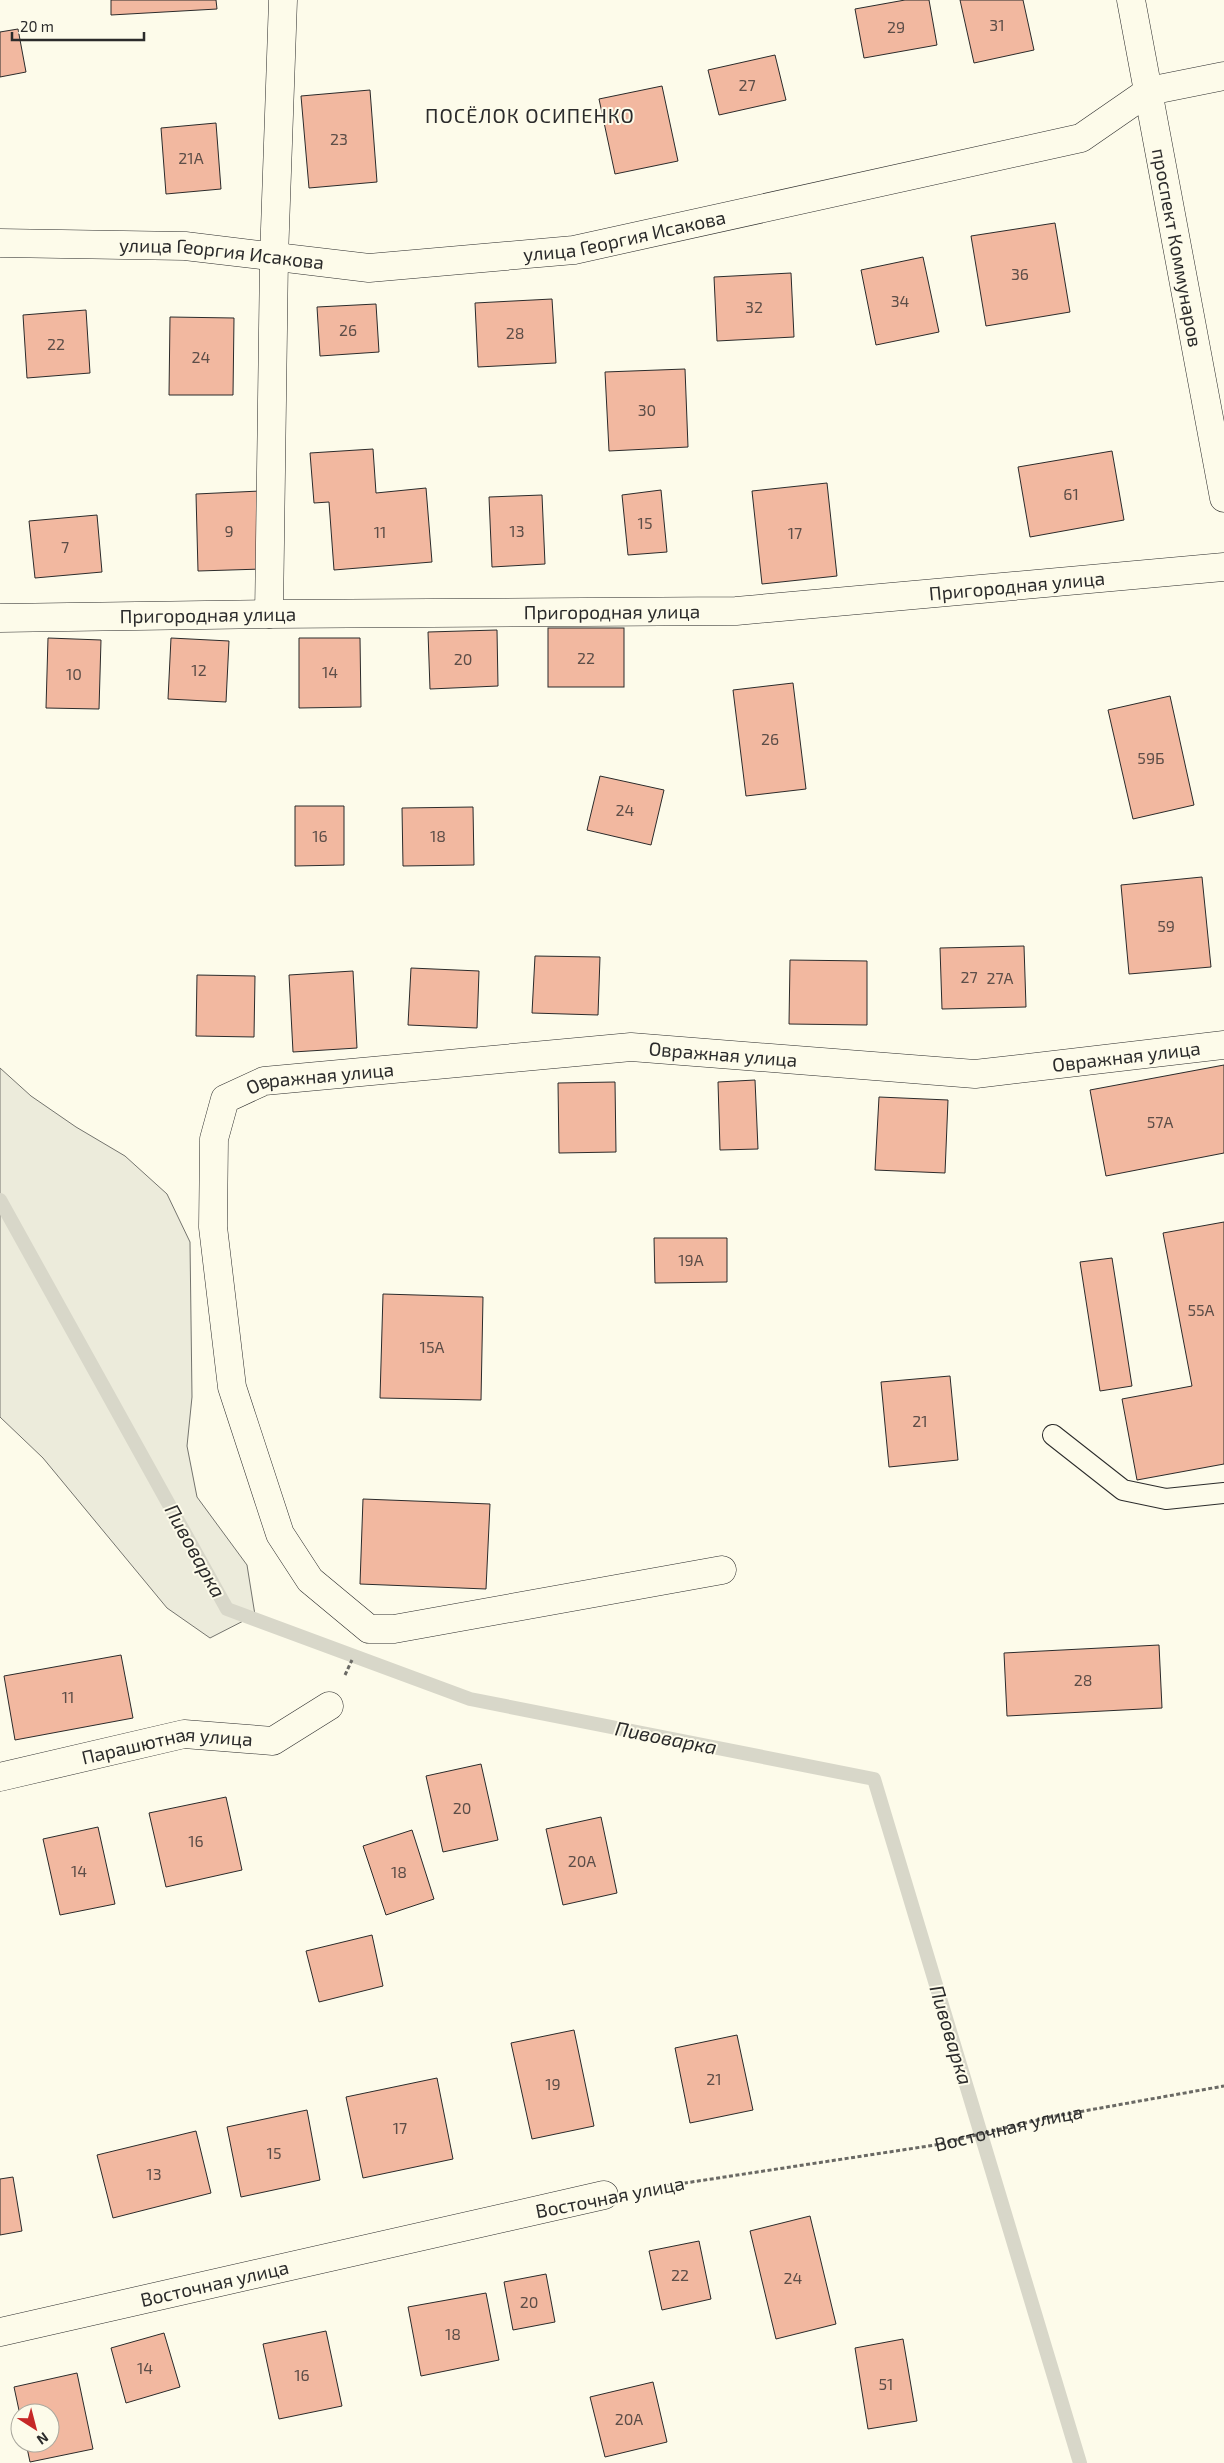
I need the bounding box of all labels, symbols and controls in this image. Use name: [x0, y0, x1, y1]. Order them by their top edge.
scale bar: [12, 10, 145, 42]
house number: 31: [989, 15, 1005, 34]
text: 20 m: [20, 17, 54, 35]
house number: 29: [887, 17, 905, 36]
house number: 27: [738, 75, 756, 94]
district label: ПОСЁЛОК ОСИПЕНКО: [425, 103, 635, 127]
house number: 23: [330, 129, 348, 148]
street label: проспект Коммунаров: [1148, 146, 1208, 349]
house number: 21А: [178, 148, 204, 167]
street label: улица Георгия Исакова: [522, 205, 728, 266]
street label: улица Георгия Исакова: [119, 233, 325, 274]
house number: 36: [1011, 264, 1029, 283]
house number: 34: [891, 291, 910, 310]
house number: 32: [745, 297, 763, 316]
house number: 26: [339, 320, 357, 339]
house number: 28: [506, 323, 524, 342]
house number: 22: [47, 334, 65, 353]
house number: 24: [192, 347, 211, 366]
house number: 30: [638, 400, 656, 419]
house number: 61: [1063, 484, 1079, 503]
house number: 15: [638, 513, 652, 532]
house number: 9: [224, 521, 234, 540]
house number: 13: [509, 521, 525, 540]
house number: 11: [374, 522, 386, 541]
house number: 17: [788, 523, 802, 542]
house number: 7: [61, 537, 69, 556]
street label: Пригородная улица: [928, 566, 1106, 605]
street label: Пригородная улица: [524, 599, 700, 624]
street label: Пригородная улица: [120, 602, 296, 627]
house number: 22: [577, 648, 595, 667]
house number: 20: [454, 649, 472, 668]
house number: 12: [191, 660, 207, 679]
house number: 14: [322, 662, 338, 681]
house number: 10: [66, 664, 82, 683]
house number: 26: [761, 729, 779, 748]
house number: 59Б: [1137, 748, 1165, 767]
house number: 24: [616, 800, 635, 819]
house number: 16: [312, 826, 328, 845]
house number: 18: [430, 826, 446, 845]
house number: 59: [1157, 916, 1175, 935]
house number: 27: [960, 967, 978, 986]
house number: 27А: [986, 968, 1014, 987]
street label: Овражная улица: [648, 1036, 798, 1071]
street label: Овражная улица: [1051, 1036, 1202, 1076]
street label: Овражная улица: [242, 1057, 395, 1099]
house number: 57А: [1147, 1112, 1173, 1131]
house number: 19А: [678, 1250, 704, 1269]
house number: 55А: [1187, 1300, 1215, 1319]
house number: 15А: [420, 1337, 444, 1356]
house number: 21: [912, 1411, 928, 1430]
water label: Пивоварка: [160, 1500, 231, 1601]
house number: 28: [1074, 1670, 1092, 1689]
house number: 11: [62, 1687, 74, 1706]
water label: Пивоварка: [613, 1715, 719, 1759]
street label: Парашютная улица: [79, 1722, 254, 1769]
house number: 20: [453, 1798, 471, 1817]
house number: 16: [188, 1831, 204, 1850]
house number: 20А: [568, 1851, 596, 1870]
house number: 14: [71, 1861, 87, 1880]
house number: 18: [391, 1862, 407, 1881]
water label: Пивоварка: [925, 1982, 979, 2088]
house number: 21: [706, 2069, 722, 2088]
house number: 19: [545, 2074, 561, 2093]
street label: Восточная улица: [932, 2099, 1084, 2156]
house number: 17: [393, 2118, 407, 2137]
house number: 15: [267, 2143, 281, 2162]
house number: 13: [146, 2164, 162, 2183]
street label: Восточная улица: [533, 2171, 687, 2223]
street label: Восточная улица: [138, 2255, 291, 2311]
house number: 22: [671, 2265, 689, 2284]
house number: 24: [784, 2268, 803, 2287]
house number: 20: [520, 2292, 538, 2311]
house number: 18: [445, 2324, 461, 2343]
house number: 14: [137, 2358, 153, 2377]
house number: 16: [294, 2365, 310, 2384]
house number: 51: [879, 2374, 893, 2393]
north arrow: [10, 2403, 60, 2453]
house number: 20А: [615, 2409, 643, 2428]
text: N: [34, 2429, 52, 2449]

